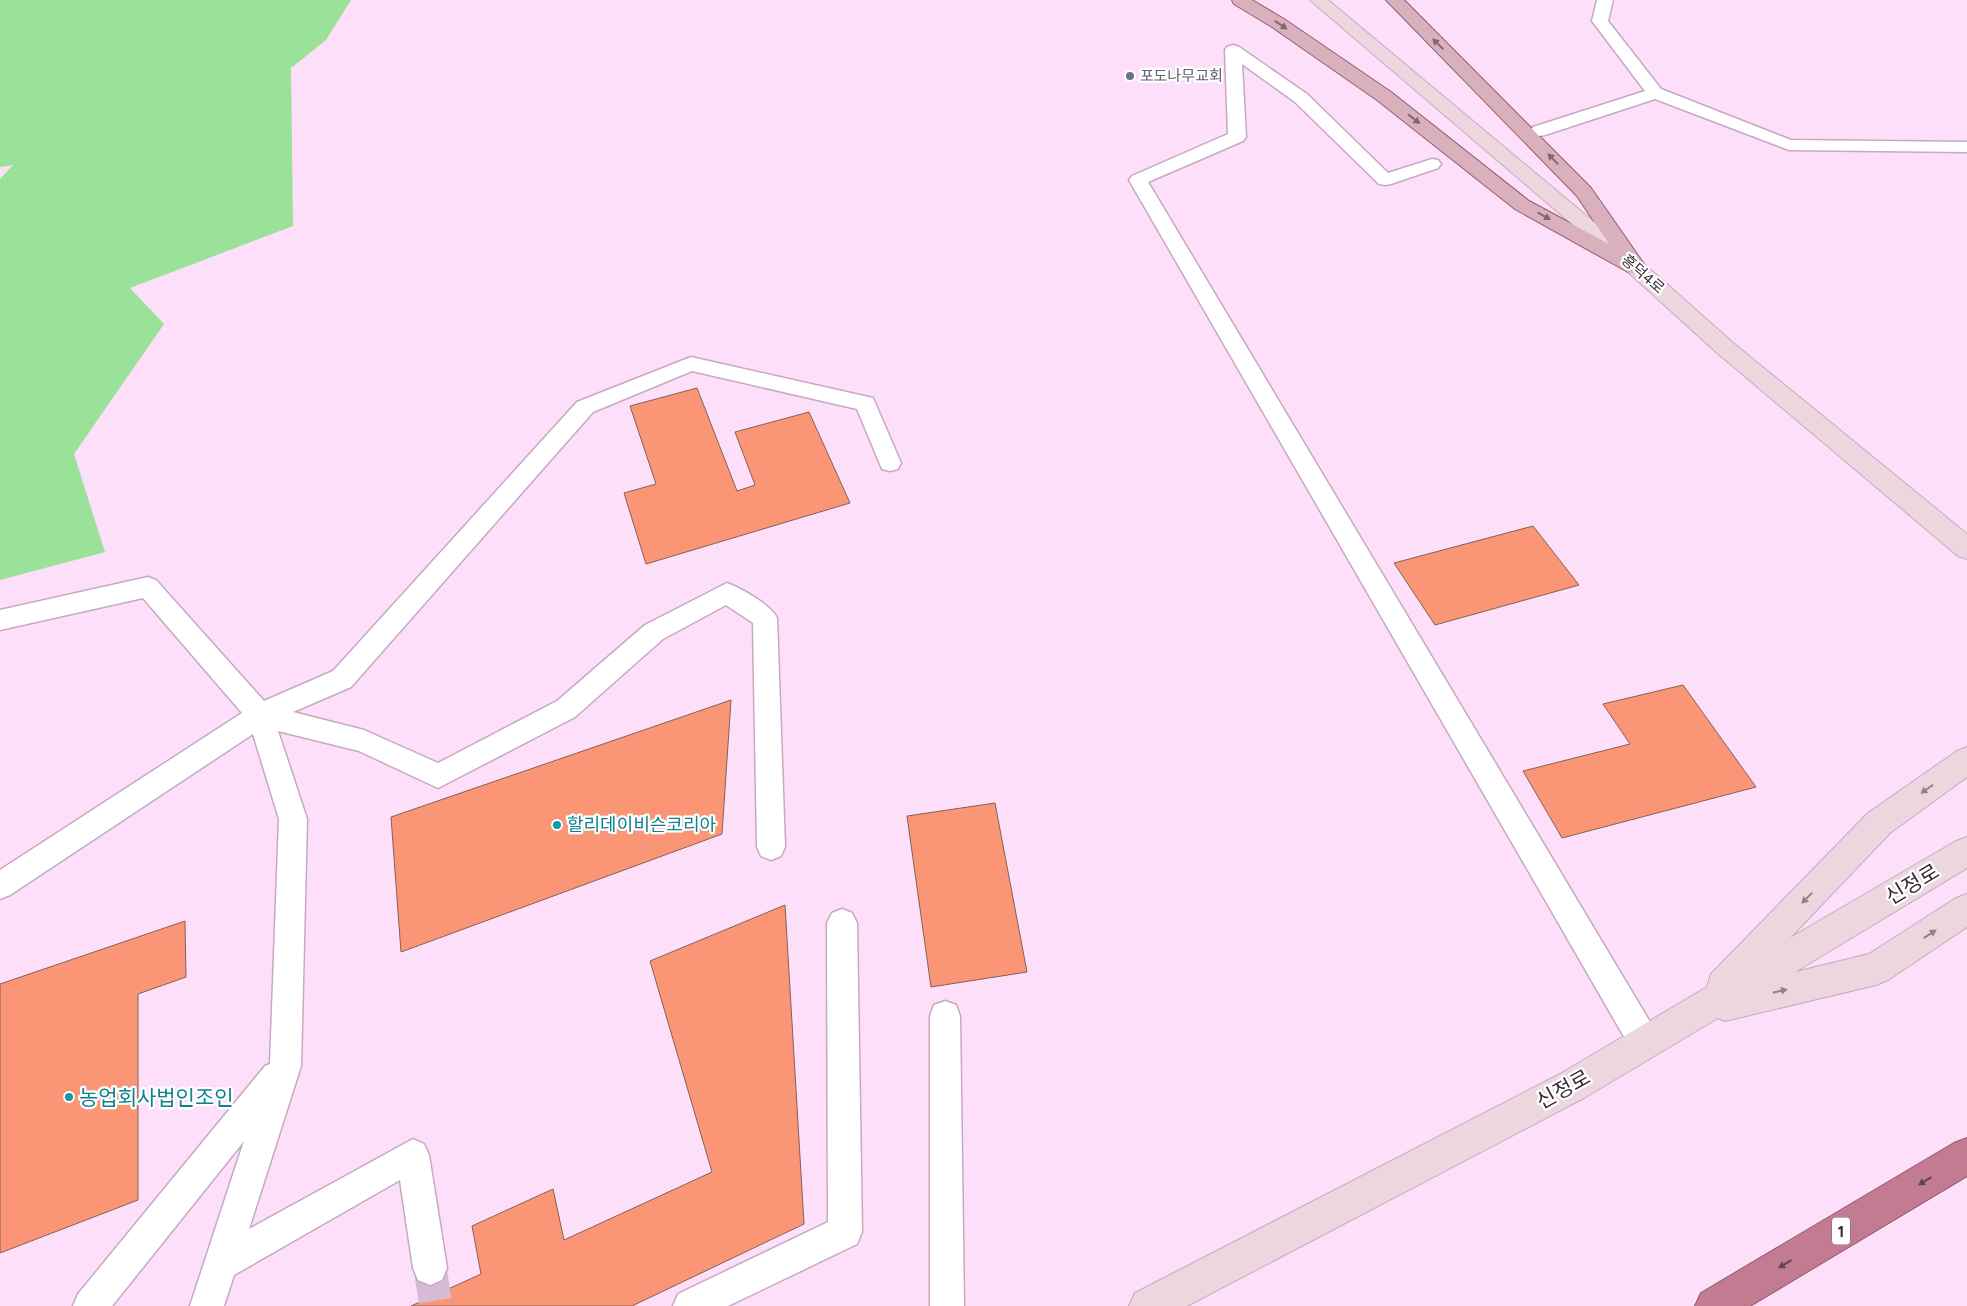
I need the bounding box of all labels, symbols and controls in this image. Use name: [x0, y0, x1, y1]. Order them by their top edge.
one-way arrow: [1275, 21, 1288, 30]
one-way arrow: [1432, 39, 1444, 51]
place label: 포도나무교회: [1140, 67, 1223, 85]
marker: 포도나무교회: [1124, 70, 1136, 82]
one-way arrow: [1407, 114, 1420, 125]
one-way arrow: [1547, 154, 1559, 166]
one-way arrow: [1537, 212, 1550, 221]
street label: 흥덕4로: [1618, 251, 1668, 297]
one-way arrow: [1920, 784, 1934, 794]
place label: 할리데이비슨코리아: [567, 814, 716, 836]
marker: 할리데이비슨코리아: [551, 819, 563, 831]
street label: 신정로: [1881, 858, 1943, 910]
one-way arrow: [1802, 891, 1814, 903]
one-way arrow: [1923, 929, 1936, 938]
one-way arrow: [1773, 987, 1788, 995]
street label: 신정로: [1532, 1064, 1594, 1114]
place label: 농업회사법인조인: [79, 1085, 234, 1110]
marker: 농업회사법인조인: [63, 1091, 75, 1103]
one-way arrow: [1919, 1177, 1932, 1186]
road number: 1: [1832, 1218, 1850, 1244]
one-way arrow: [1779, 1260, 1792, 1269]

